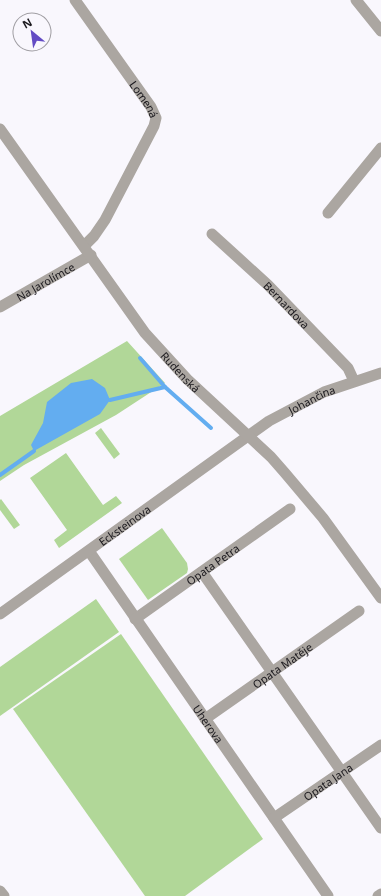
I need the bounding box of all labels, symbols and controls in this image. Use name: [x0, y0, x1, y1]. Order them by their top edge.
north arrow: [12, 12, 52, 52]
text: N: [19, 14, 34, 32]
street label: Lomená: [127, 77, 162, 120]
street label: Na Jarolímce: [13, 259, 77, 304]
street label: Bernardova: [261, 278, 313, 332]
street label: Rudenská: [158, 348, 204, 395]
street label: Johančina: [285, 381, 337, 418]
street label: Ecksteinova: [95, 501, 153, 549]
street label: Opata Petra: [183, 540, 242, 588]
street label: Opata Matěje: [249, 639, 315, 691]
street label: Uherova: [190, 701, 227, 746]
street label: Opata Jana: [300, 759, 355, 804]

